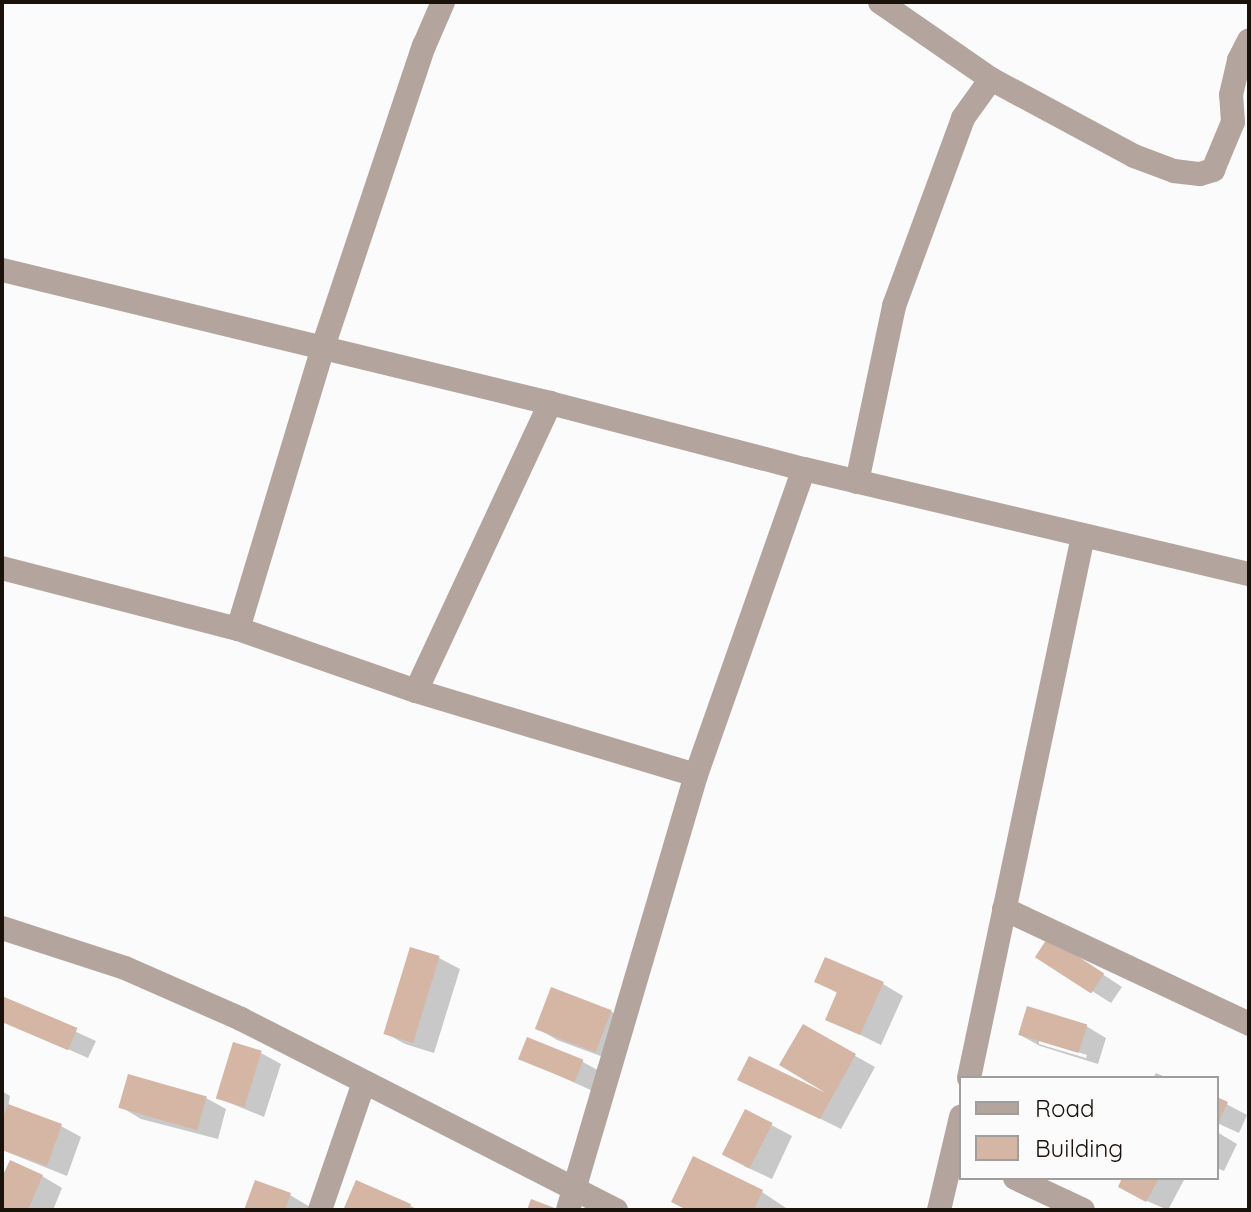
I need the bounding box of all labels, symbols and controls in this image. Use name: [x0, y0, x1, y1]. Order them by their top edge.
legend: [959, 1076, 1219, 1180]
text: Road: [1035, 1093, 1095, 1123]
text: Building: [1035, 1133, 1123, 1163]

